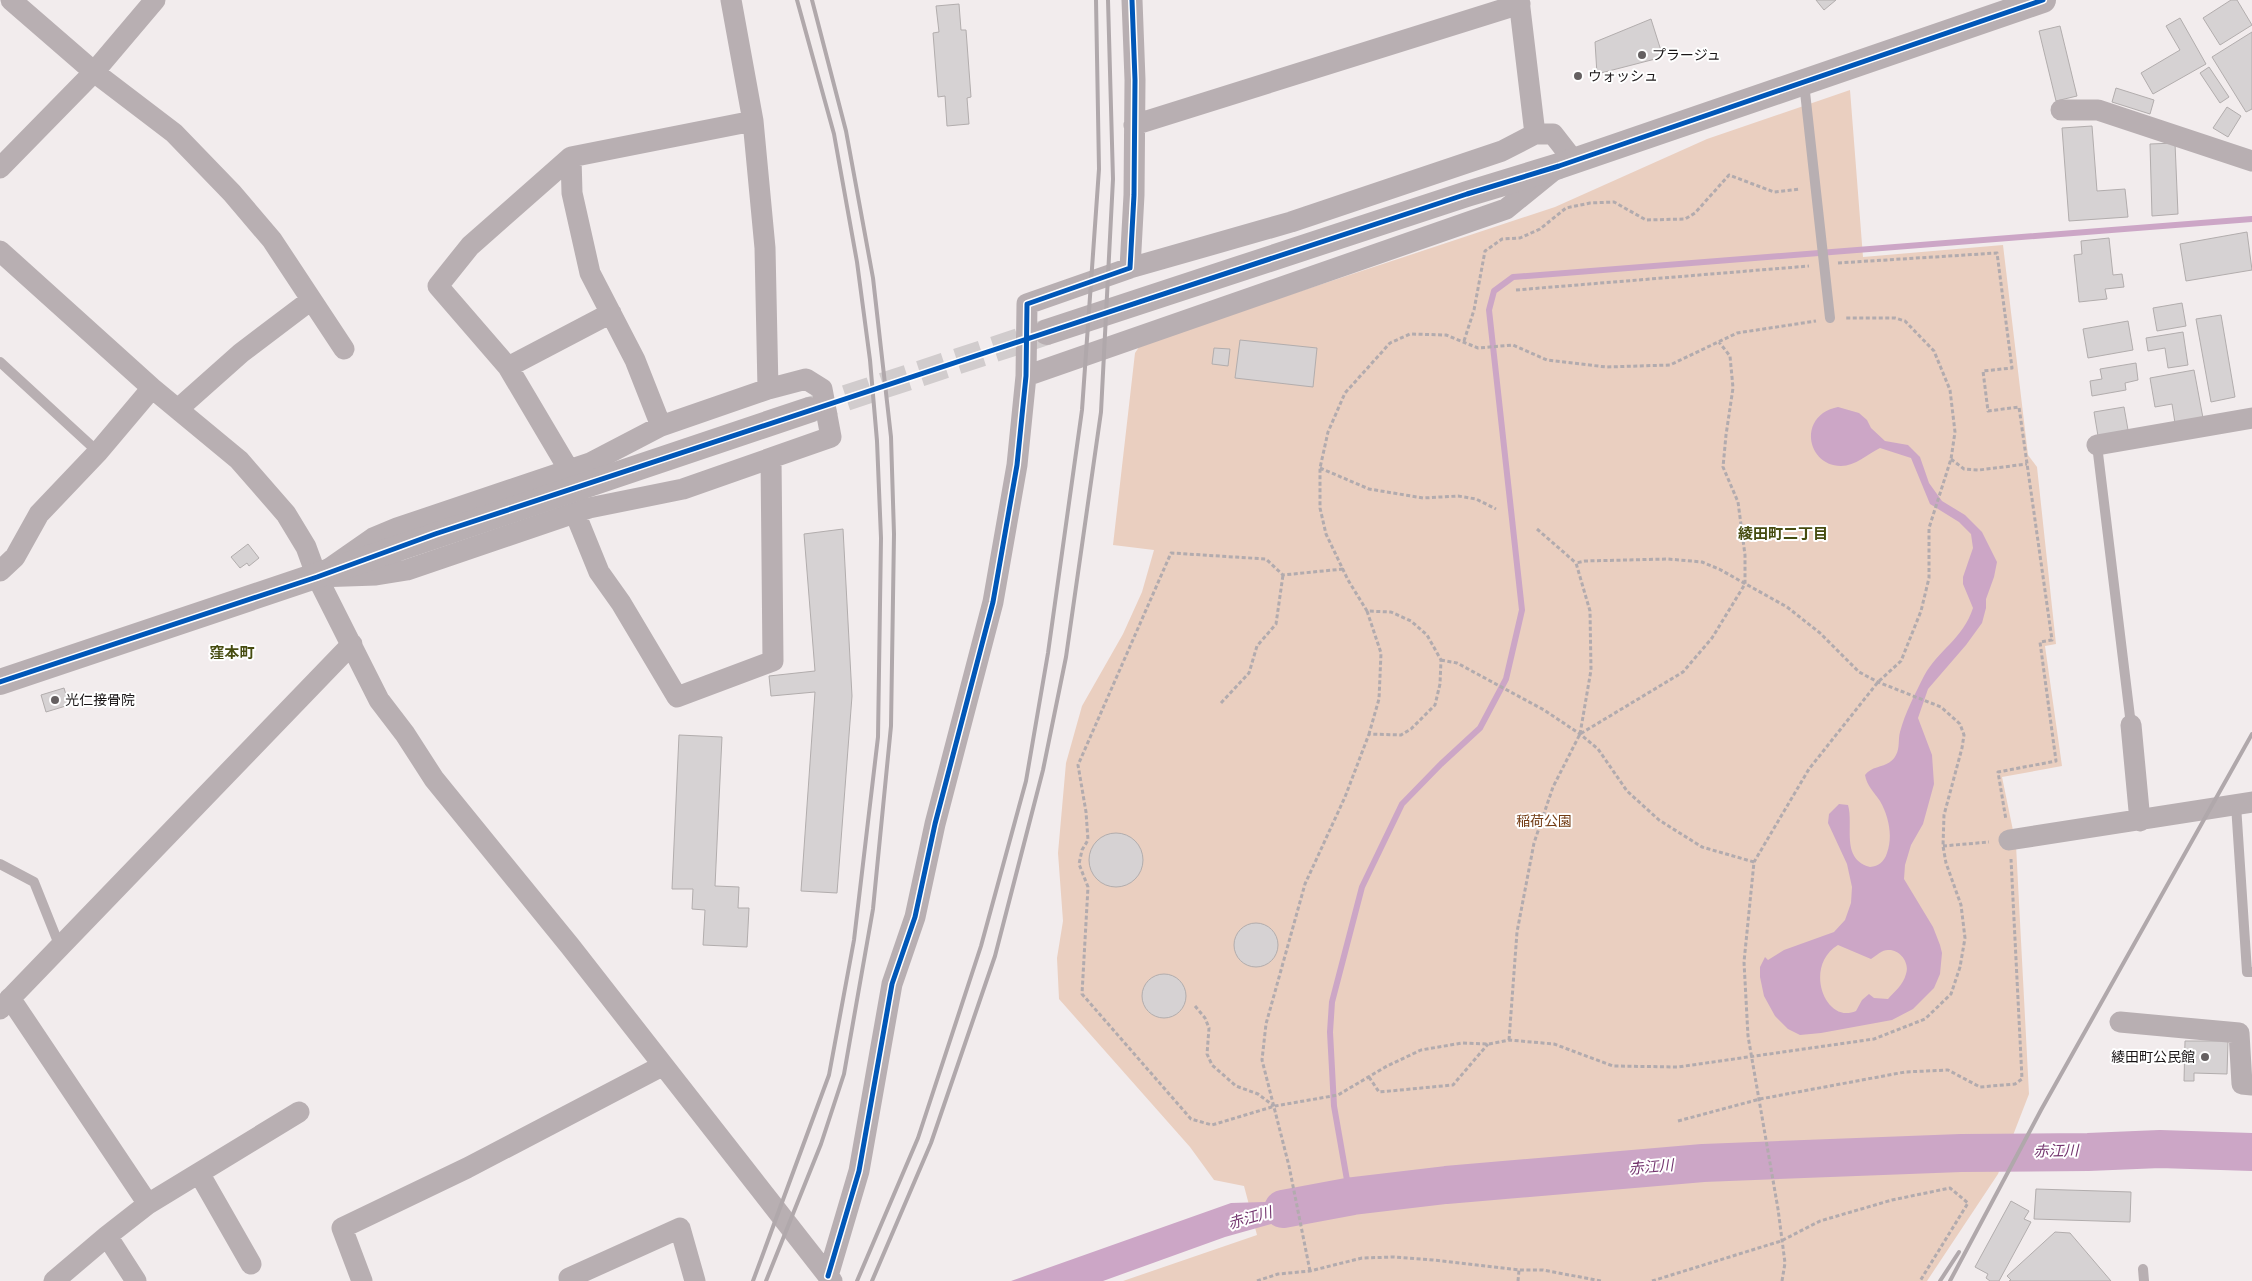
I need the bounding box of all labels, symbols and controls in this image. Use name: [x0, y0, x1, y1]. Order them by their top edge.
place label: プラージュ: [1652, 47, 1721, 63]
marker: プラージュ: [1636, 49, 1648, 61]
place label: ウォッシュ: [1588, 68, 1658, 84]
marker: ウォッシュ: [1572, 70, 1584, 82]
district label: 綾田町二丁目: [1738, 525, 1828, 542]
district label: 窪本町: [209, 644, 255, 661]
place label: 光仁接骨院: [65, 692, 135, 708]
marker: 光仁接骨院: [49, 694, 61, 706]
park label: 稲荷公園: [1516, 813, 1572, 829]
place label: 綾田町公民館: [2111, 1049, 2195, 1065]
marker: 綾田町公民館: [2199, 1051, 2211, 1063]
water label: 赤江川: [2033, 1142, 2081, 1159]
water label: 赤江川: [1628, 1156, 1676, 1177]
water label: 赤江川: [1226, 1203, 1276, 1232]

